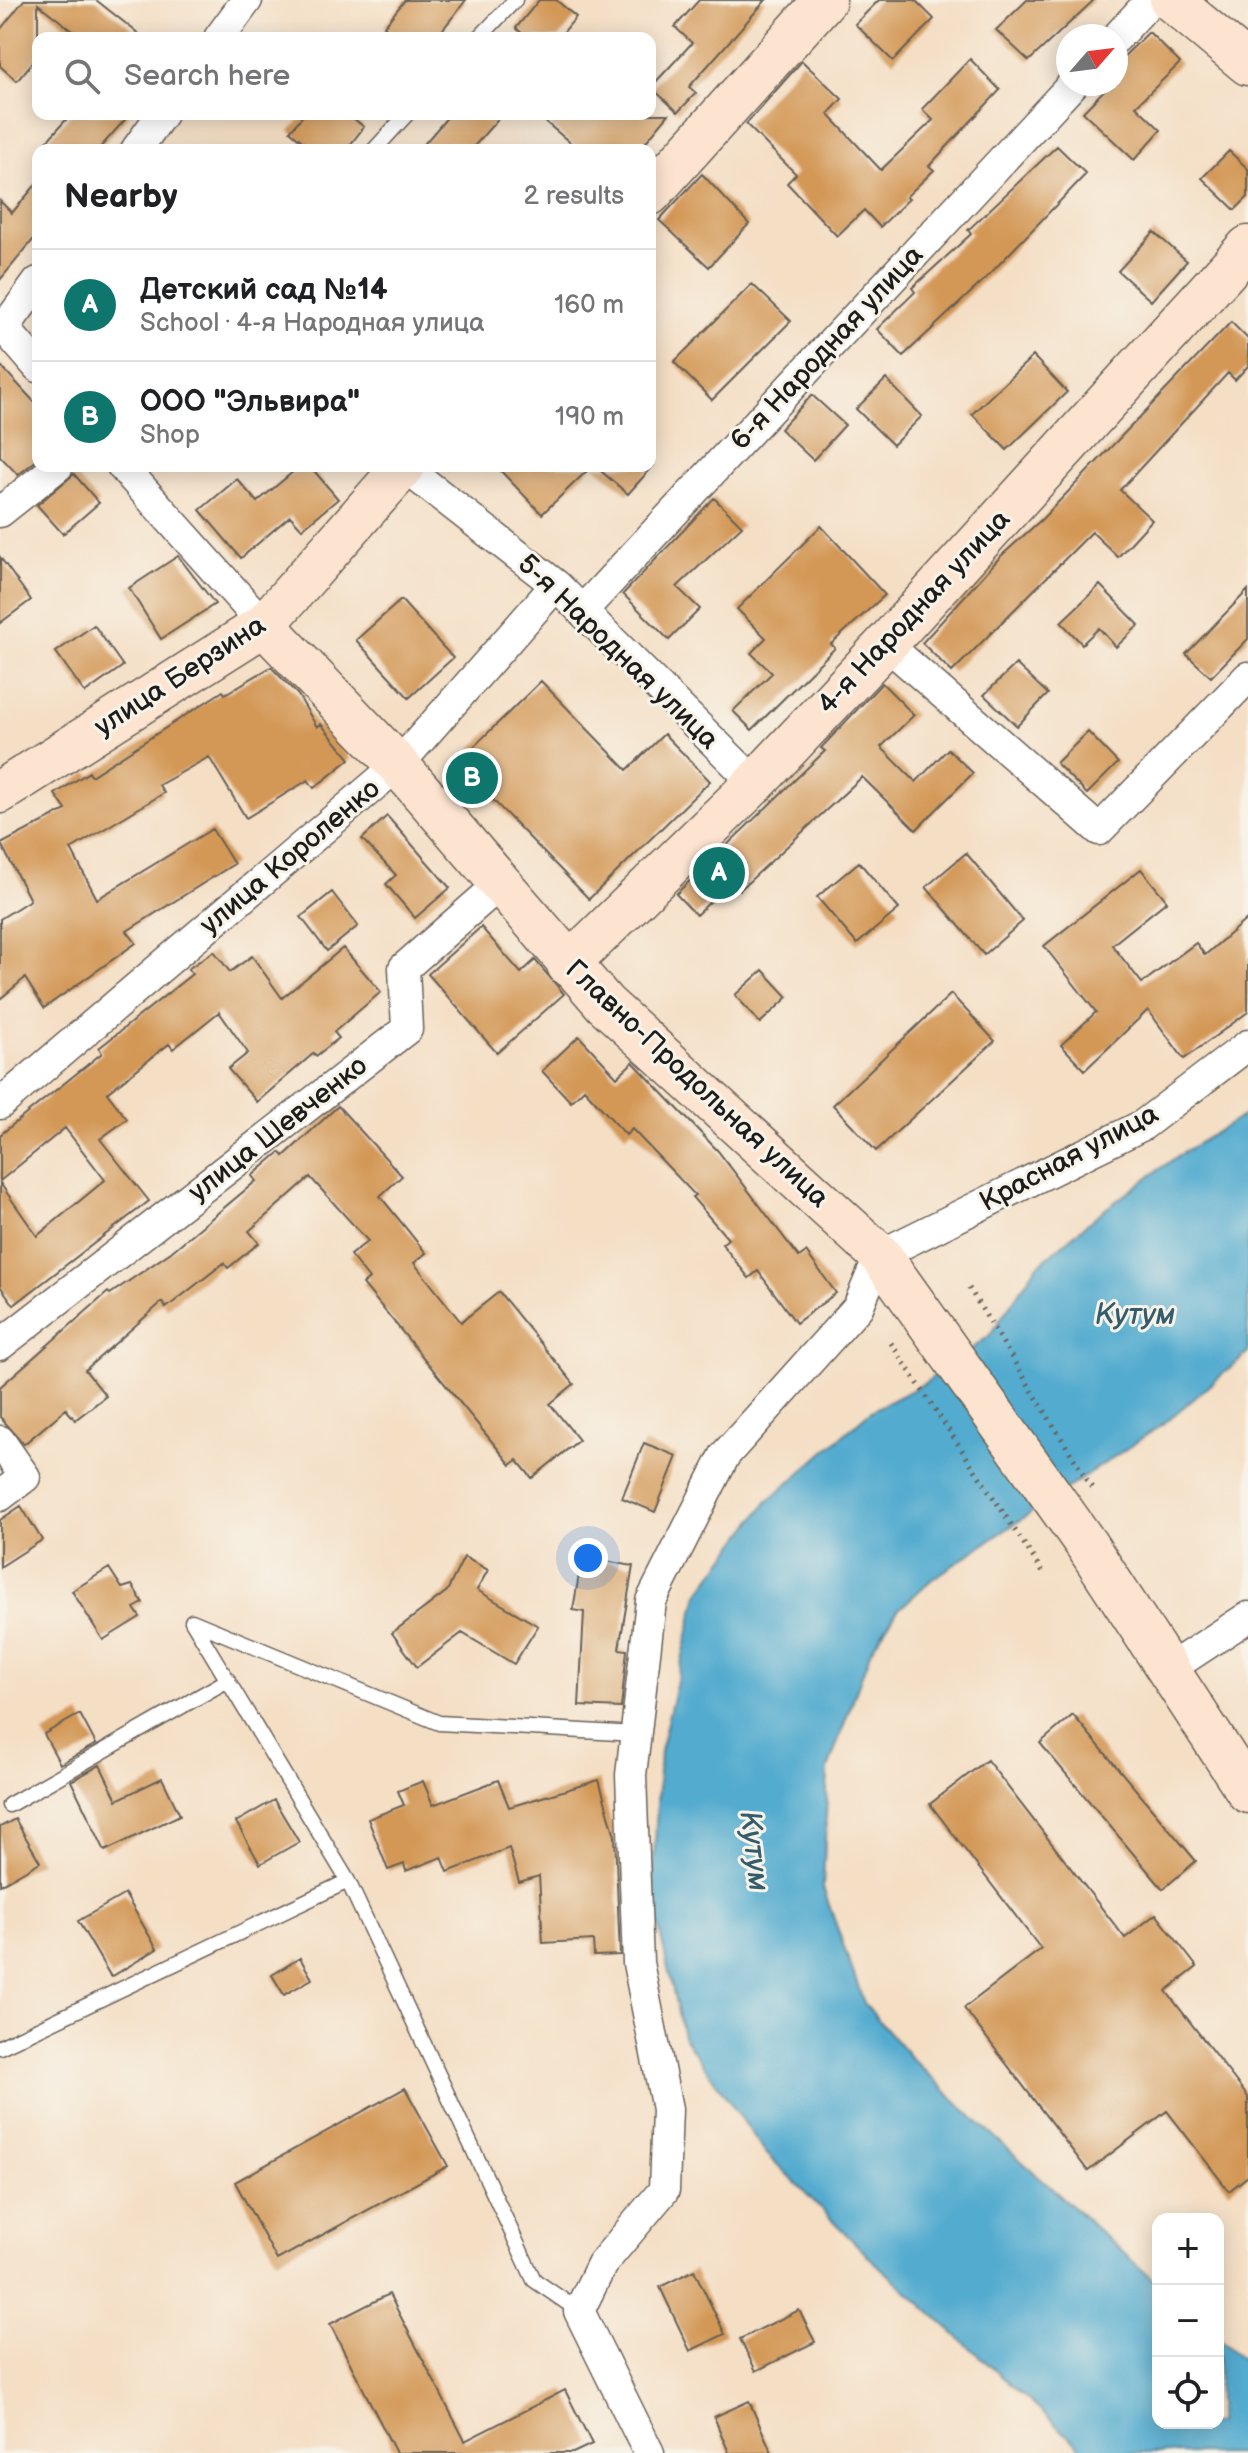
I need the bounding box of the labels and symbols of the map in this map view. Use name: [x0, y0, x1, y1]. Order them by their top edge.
north arrow: [1056, 24, 1128, 96]
street label: 6-я Народная улица: [724, 239, 931, 457]
street label: 4-я Народная улица: [811, 503, 1018, 721]
street label: 5-я Народная улица: [511, 548, 726, 757]
street label: улица Берзина: [88, 608, 272, 743]
pin: B: [446, 748, 498, 808]
street label: улица Короленко: [194, 772, 386, 942]
pin: A: [693, 843, 745, 903]
street label: Главно-Продольная улица: [559, 953, 836, 1215]
street label: улица Шевченко: [182, 1049, 374, 1209]
street label: Красная улица: [974, 1097, 1164, 1219]
water label: Кутум: [1095, 1297, 1175, 1333]
your location: [568, 1538, 608, 1578]
water label: Кутум: [731, 1809, 777, 1893]

